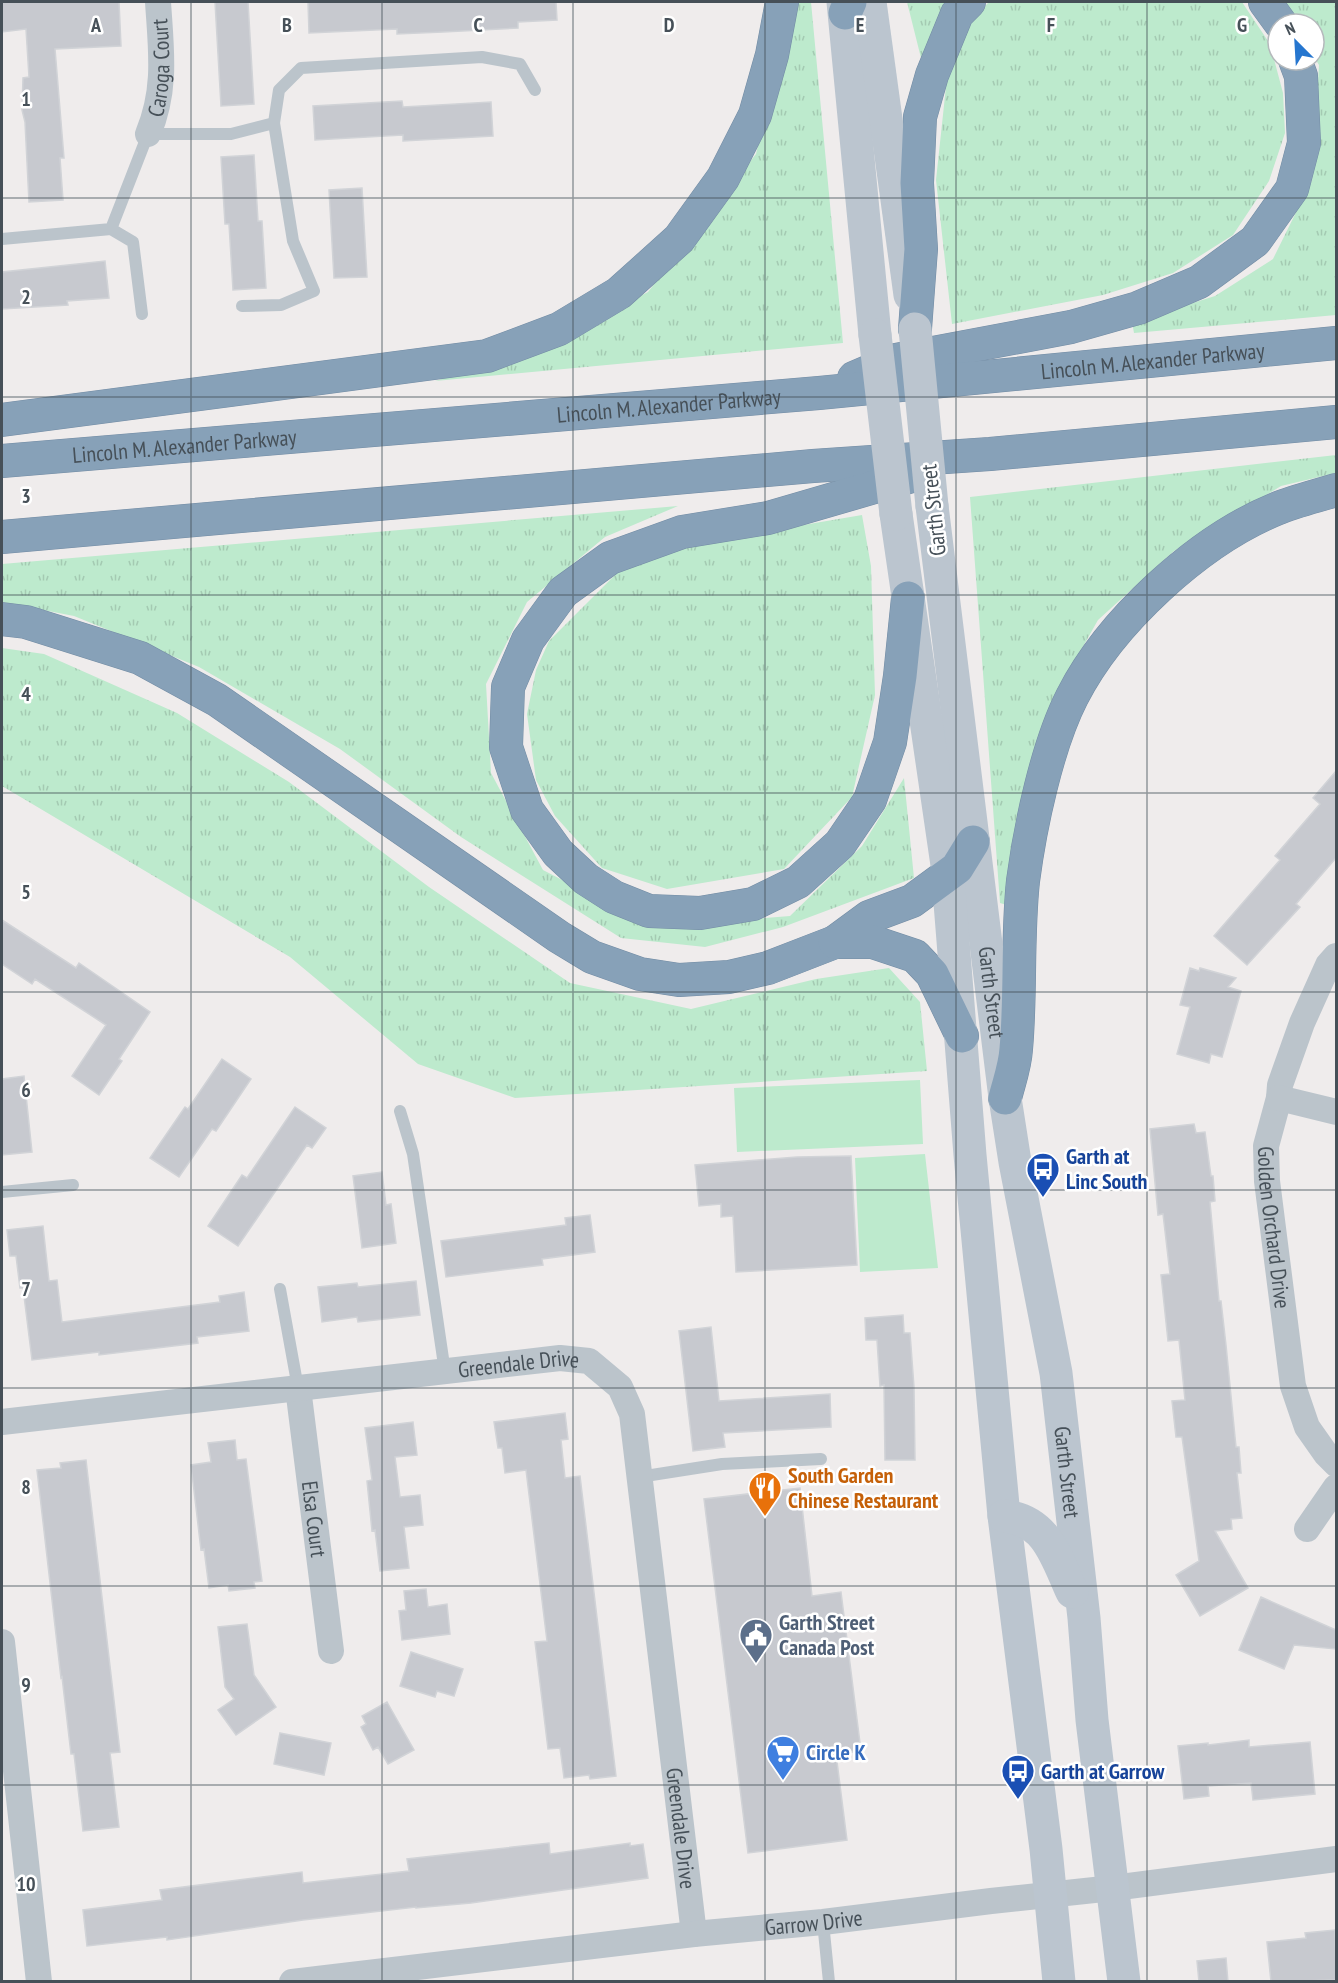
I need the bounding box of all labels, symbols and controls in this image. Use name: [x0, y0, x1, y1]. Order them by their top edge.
text: A: [90, 12, 102, 38]
text: B: [282, 12, 292, 38]
text: C: [473, 12, 483, 38]
text: D: [664, 12, 675, 38]
text: E: [856, 12, 864, 38]
text: F: [1047, 12, 1055, 38]
text: G: [1237, 12, 1247, 38]
north arrow: [1266, 12, 1326, 72]
text: N: [1282, 17, 1298, 39]
street label: Caroga Court: [141, 18, 175, 120]
text: 1: [21, 86, 31, 112]
text: 2: [21, 284, 31, 310]
street label: Lincoln M. Alexander Parkway: [1040, 336, 1266, 385]
street label: Lincoln M. Alexander Parkway: [556, 382, 782, 429]
street label: Lincoln M. Alexander Parkway: [71, 422, 298, 469]
street label: Garth Street: [914, 463, 952, 557]
text: 3: [21, 483, 31, 509]
text: 4: [21, 681, 31, 707]
text: 5: [21, 879, 31, 905]
street label: Garth Street: [972, 945, 1012, 1040]
text: 6: [21, 1077, 31, 1103]
place label: Garth at Linc South: [1066, 1142, 1148, 1195]
street label: Golden Orchard Drive: [1252, 1146, 1297, 1310]
bus stop icon: Garth at Linc South: [1025, 1151, 1061, 1198]
text: 7: [21, 1276, 31, 1302]
street label: Greendale Drive: [457, 1344, 581, 1384]
street label: Garth Street: [1048, 1425, 1086, 1520]
place label: South Garden Chinese Restaurant: [788, 1461, 939, 1514]
restaurant icon: South Garden Chinese Restaurant: [747, 1470, 783, 1517]
text: 8: [21, 1474, 31, 1500]
street label: Elsa Court: [296, 1479, 333, 1559]
place label: Garth Street Canada Post: [779, 1608, 875, 1661]
public building icon: Garth Street Canada Post: [738, 1617, 774, 1664]
text: 9: [21, 1672, 31, 1698]
supermarket icon: Circle K: [765, 1734, 801, 1781]
place label: Circle K: [806, 1738, 866, 1766]
bus stop icon: Garth at Garrow: [1000, 1753, 1036, 1800]
place label: Garth at Garrow: [1041, 1757, 1165, 1785]
street label: Greendale Drive: [660, 1766, 703, 1890]
text: 10: [16, 1871, 36, 1897]
street label: Garrow Drive: [763, 1903, 864, 1941]

